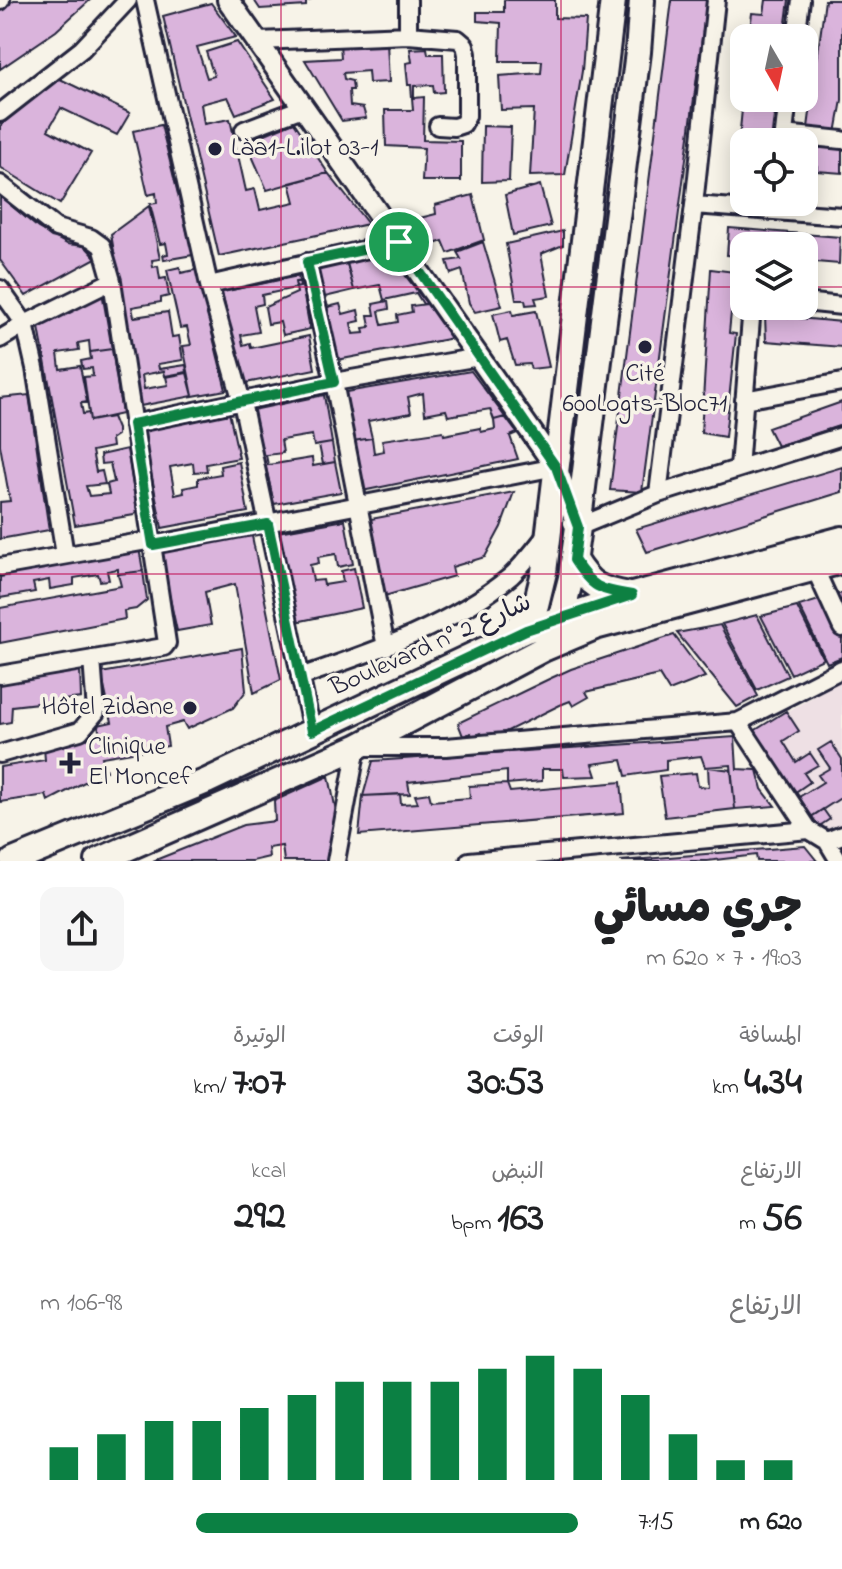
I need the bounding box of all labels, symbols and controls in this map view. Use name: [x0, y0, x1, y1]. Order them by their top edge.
north arrow: [730, 24, 818, 112]
map controls: [730, 24, 818, 320]
button: locate: [730, 128, 818, 216]
place label: Làa1-L.ilot 03-1: [231, 130, 379, 168]
marker: Làa1-L.ilot 03-1: [206, 140, 224, 158]
pin: [365, 208, 433, 276]
icon: arrive: [377, 220, 421, 264]
button: layers: [730, 232, 818, 320]
marker: Cité 600Logts-Bloc71: [636, 338, 654, 356]
place label: Cité 600Logts-Bloc71: [563, 356, 727, 424]
street label: Boulevard n° شارع 2: [323, 584, 538, 708]
place label: Hôtel Zidane: [42, 689, 174, 727]
marker: Hôtel Zidane: [181, 699, 199, 717]
place label: Clinique El Moncef: [88, 729, 193, 797]
marker: Clinique El Moncef: [59, 752, 81, 774]
text: جري مسائي: [594, 878, 802, 942]
button: share: [40, 887, 124, 971]
text: 19:03 · 7 × 620 m: [646, 940, 802, 978]
text: الوتيرة: [233, 1021, 286, 1053]
text: الوقت: [493, 1021, 544, 1053]
text: المسافة: [739, 1021, 802, 1053]
text: 7:07: [232, 1054, 286, 1113]
text: 30:53: [467, 1054, 544, 1113]
text: 4.34: [744, 1054, 802, 1113]
text: /km: [193, 1072, 232, 1104]
text: km: [712, 1072, 744, 1104]
text: kcal: [251, 1156, 286, 1188]
text: النبض: [491, 1157, 544, 1189]
text: الارتفاع: [740, 1157, 802, 1189]
text: 292: [234, 1188, 286, 1247]
text: 163: [497, 1190, 544, 1249]
text: 56: [762, 1190, 802, 1249]
text: bpm: [451, 1208, 497, 1240]
text: m: [739, 1208, 762, 1240]
text: 98–106 m: [40, 1285, 123, 1323]
text: الارتفاع: [729, 1289, 802, 1327]
text: 7:15: [638, 1504, 674, 1542]
text: 620 m: [740, 1504, 802, 1542]

